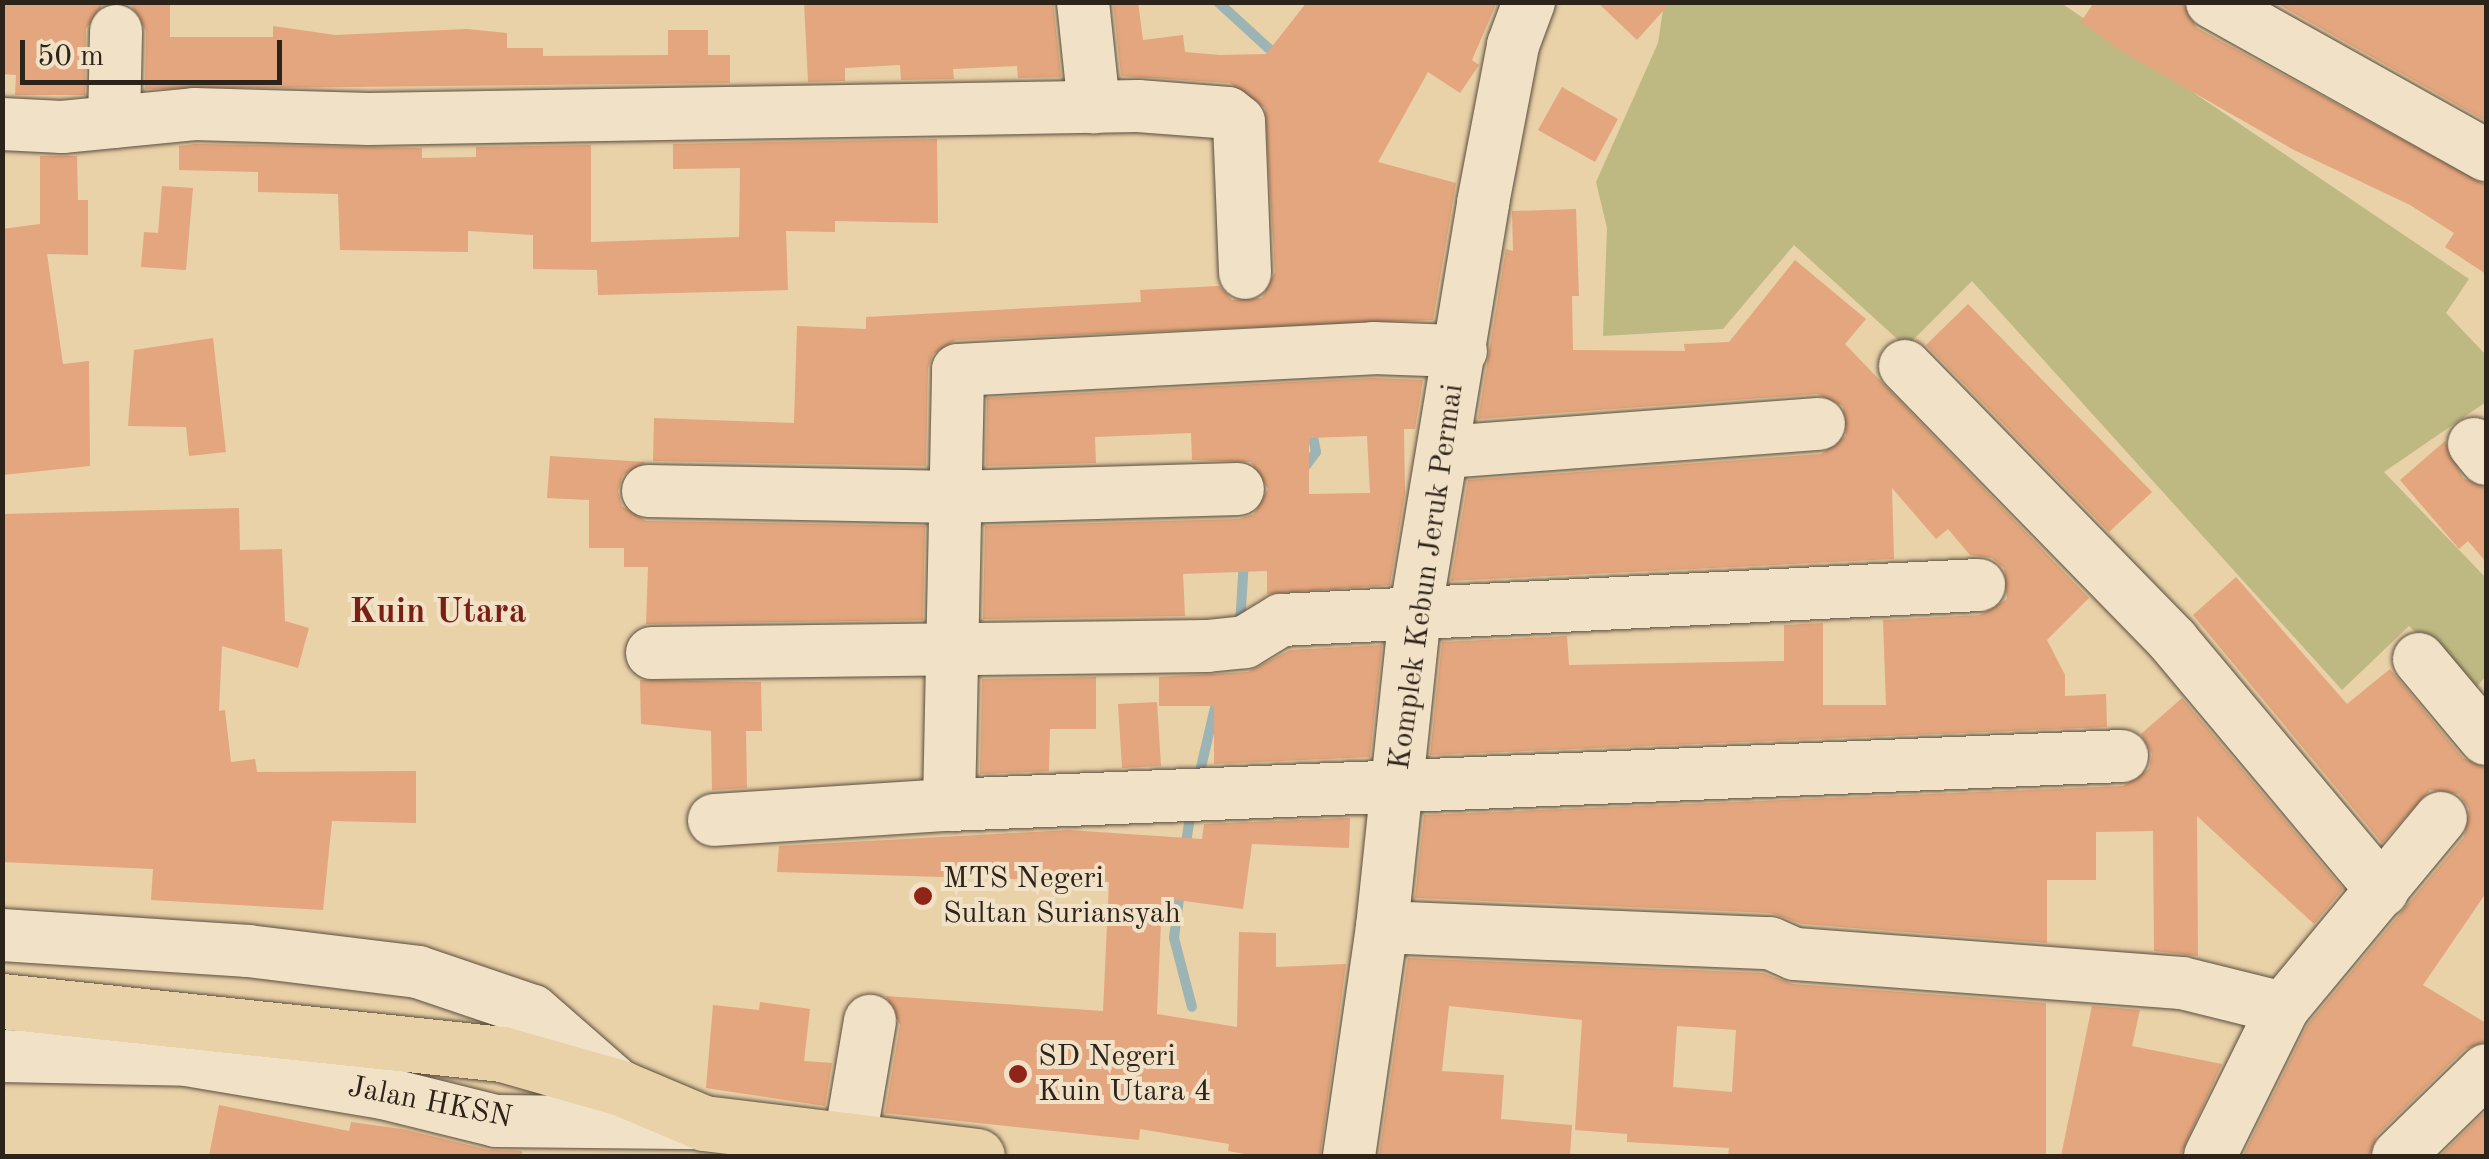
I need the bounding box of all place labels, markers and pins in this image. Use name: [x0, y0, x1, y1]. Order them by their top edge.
place label: MTS Negeri Sultan Suriansyah: [943, 861, 1181, 932]
marker: MTS Negeri Sultan Suriansyah: [912, 885, 934, 907]
place label: SD Negeri Kuin Utara 4: [1038, 1039, 1211, 1110]
marker: SD Negeri Kuin Utara 4: [1007, 1063, 1029, 1085]

